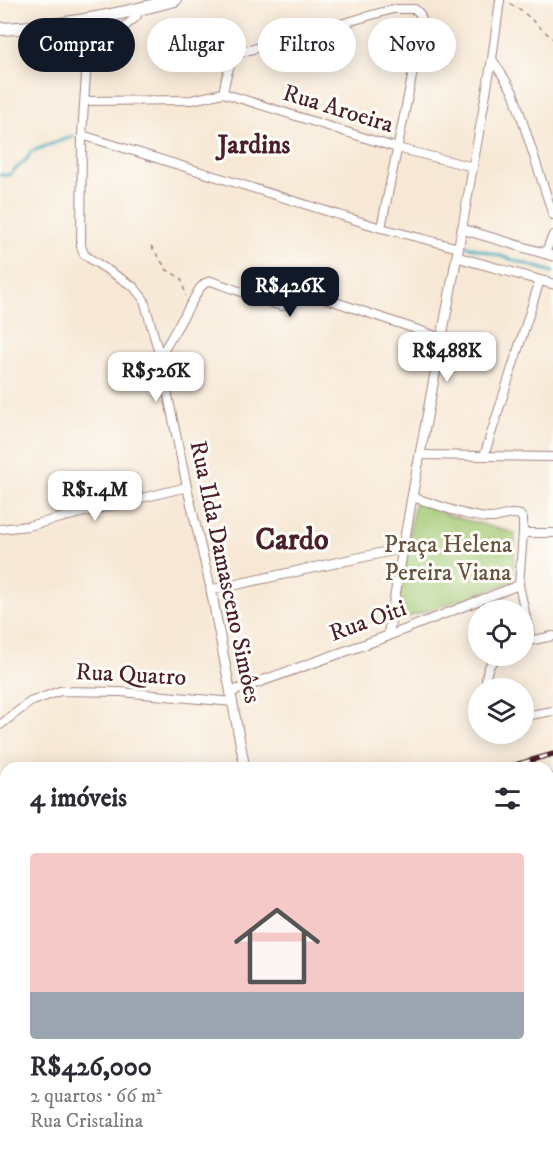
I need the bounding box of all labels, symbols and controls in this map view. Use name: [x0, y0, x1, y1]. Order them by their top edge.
chip: Comprar: [18, 18, 135, 72]
chip: Alugar: [147, 18, 246, 72]
chip: Filtros: [258, 18, 356, 72]
chip: Novo: [368, 18, 456, 72]
street label: Rua Aroeira: [279, 78, 398, 140]
district label: Jardins: [215, 129, 291, 162]
pin: R$426K: [241, 267, 339, 318]
text: R$426K: [255, 274, 325, 299]
pin: R$488K: [398, 332, 496, 383]
text: R$488K: [412, 339, 482, 364]
pin: R$526K: [107, 352, 205, 403]
text: R$526K: [122, 359, 190, 384]
street label: Rua Ilda Damasceno Simôes: [183, 438, 267, 706]
pin: R$1.4M: [46, 471, 144, 522]
text: R$1.4M: [62, 478, 128, 503]
district label: Cardo: [255, 522, 329, 559]
park label: Praça Helena Pereira Viana: [384, 530, 513, 588]
street label: Rua Oiti: [325, 593, 411, 649]
map controls: [468, 600, 534, 744]
button: locate: [468, 600, 534, 666]
street label: Rua Quatro: [75, 657, 187, 693]
button: layers: [468, 678, 534, 744]
text: 4 imóveis: [30, 782, 127, 815]
icon: filters: [491, 782, 524, 815]
icon: home: [223, 892, 331, 1000]
text: R$426,000: [30, 1051, 152, 1084]
text: 2 quartos · 66 m²: [30, 1084, 162, 1109]
text: Rua Cristalina: [30, 1109, 143, 1134]

